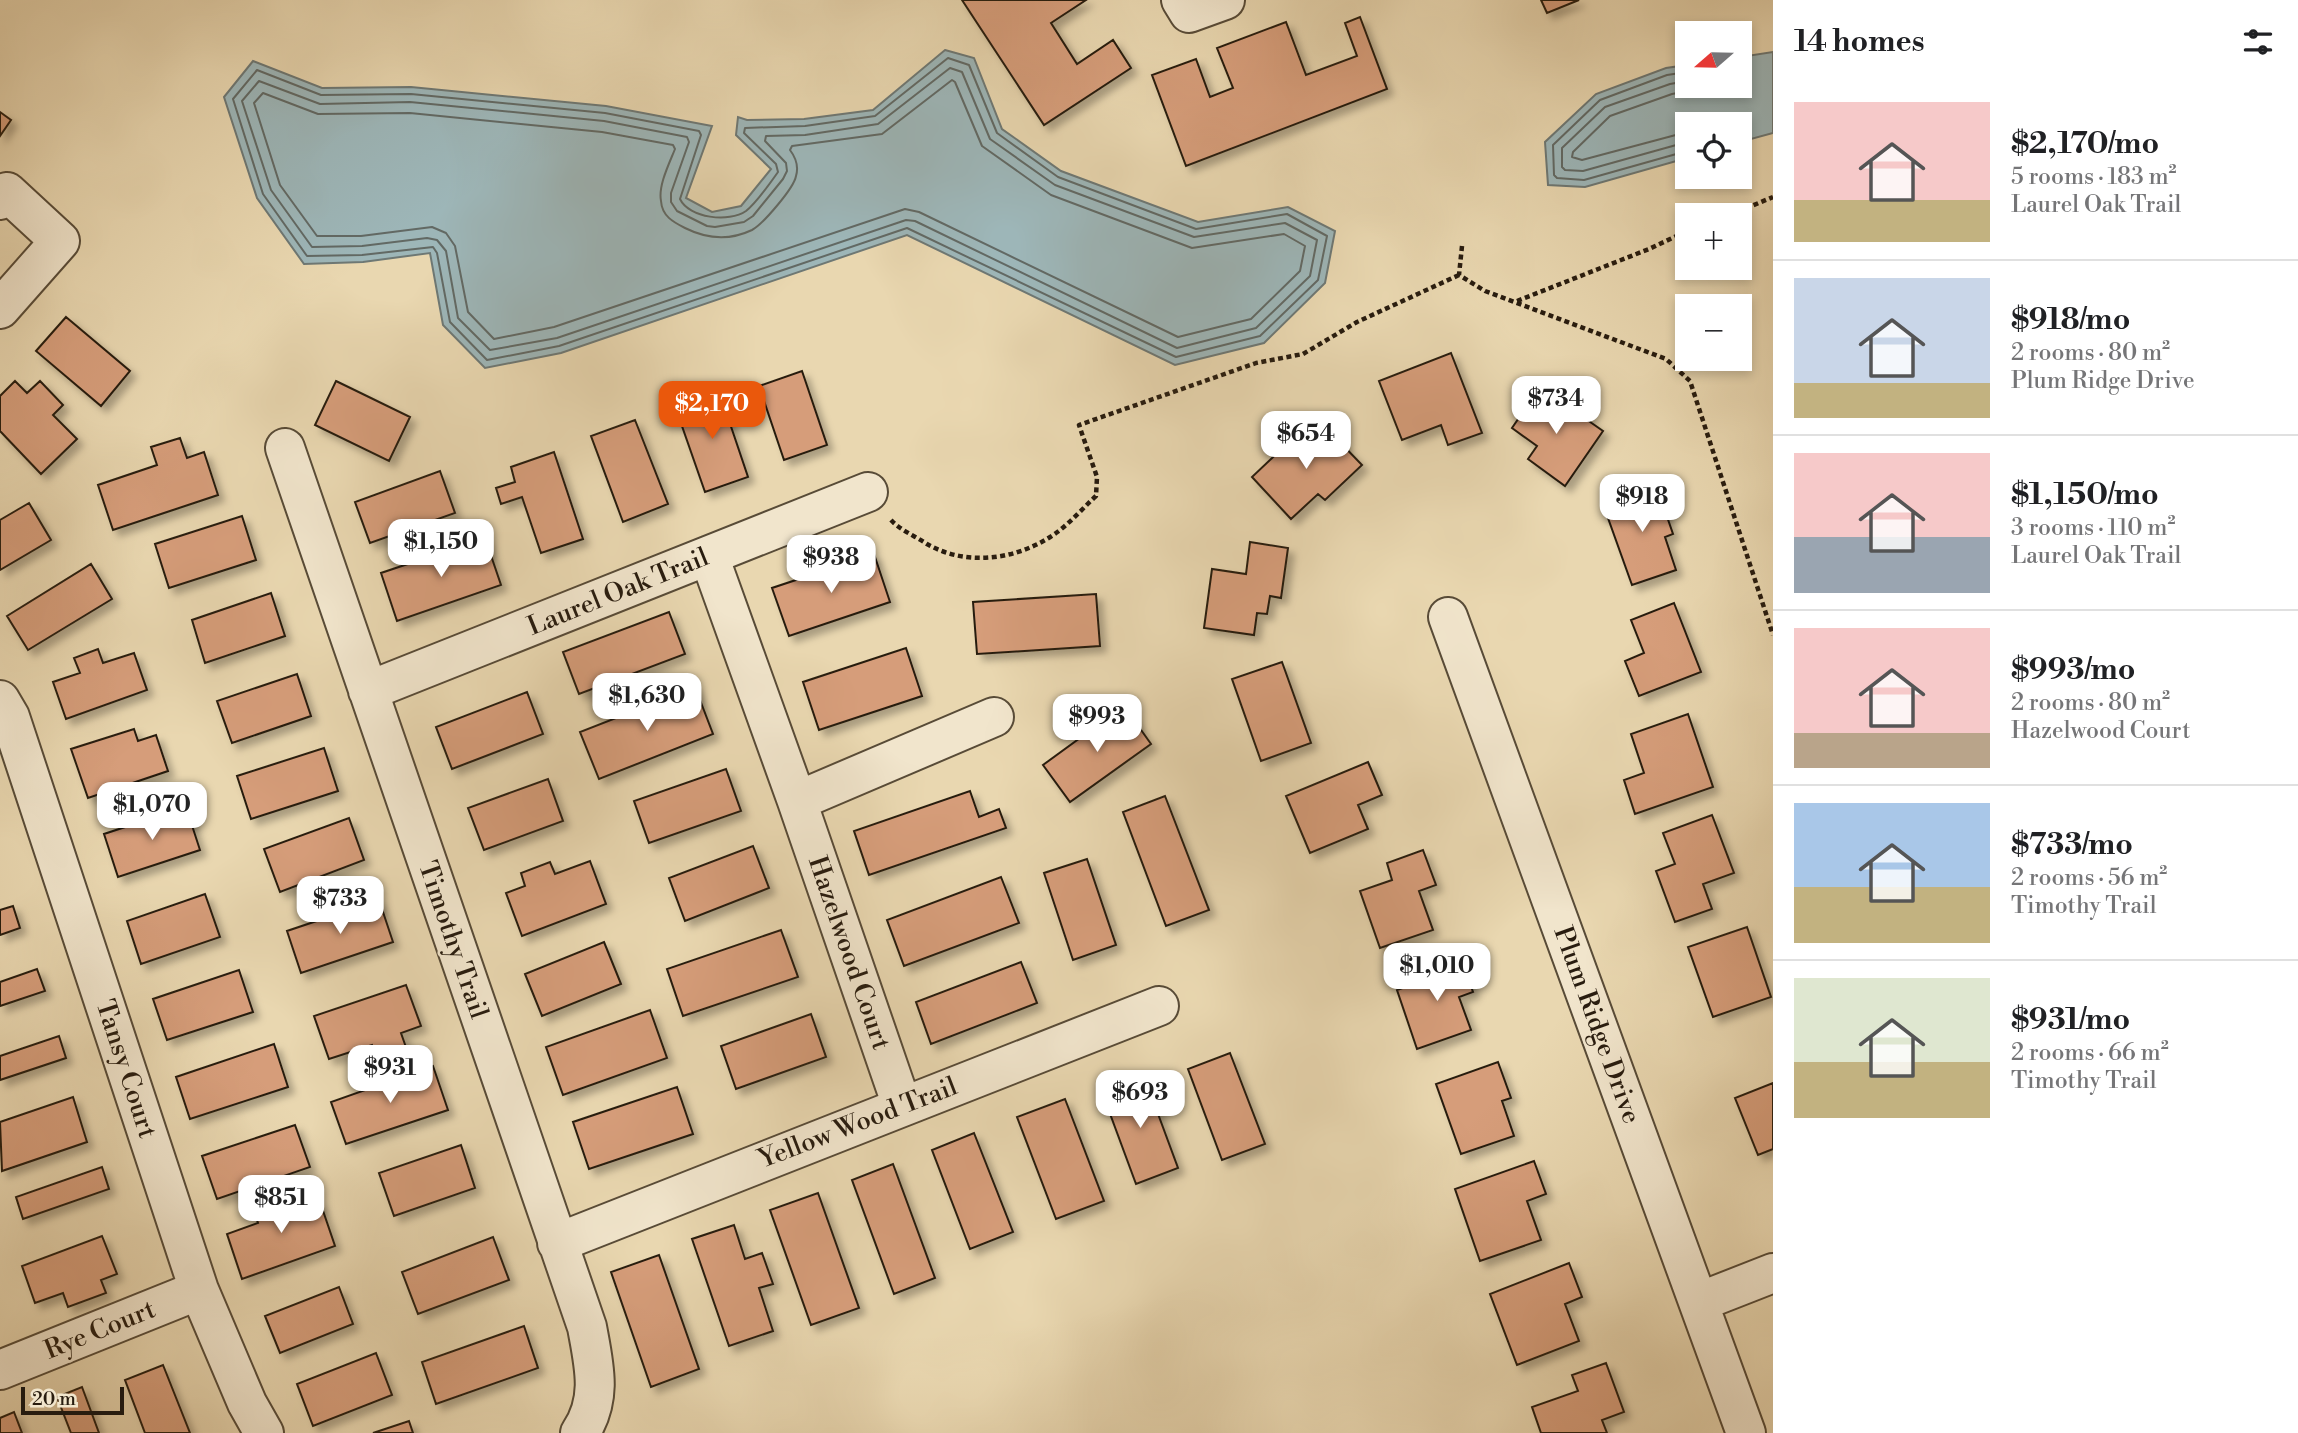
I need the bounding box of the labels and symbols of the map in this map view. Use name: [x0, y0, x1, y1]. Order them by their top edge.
north arrow: [1675, 21, 1752, 98]
pin: $734: [1515, 376, 1597, 436]
pin: $2,170: [655, 382, 769, 441]
pin: $654: [1265, 412, 1347, 471]
pin: $918: [1601, 475, 1683, 534]
pin: $1,150: [384, 520, 498, 579]
pin: $938: [790, 536, 872, 595]
street label: Laurel Oak Trail: [523, 541, 714, 643]
pin: $1,630: [590, 674, 704, 733]
pin: $993: [1056, 694, 1138, 754]
pin: $1,070: [95, 782, 209, 842]
street label: Hazelwood Court: [801, 852, 897, 1054]
street label: Timothy Trail: [411, 857, 495, 1023]
pin: $733: [299, 876, 381, 936]
street label: Plum Ridge Drive: [1546, 922, 1648, 1128]
pin: $1,010: [1380, 944, 1494, 1003]
street label: Tansy Court: [89, 996, 163, 1142]
pin: $931: [349, 1046, 431, 1105]
street label: Yellow Wood Trail: [752, 1070, 962, 1176]
pin: $693: [1099, 1070, 1181, 1130]
pin: $851: [240, 1176, 322, 1235]
street label: Rye Court: [40, 1293, 160, 1367]
scale bar: [21, 1384, 124, 1416]

